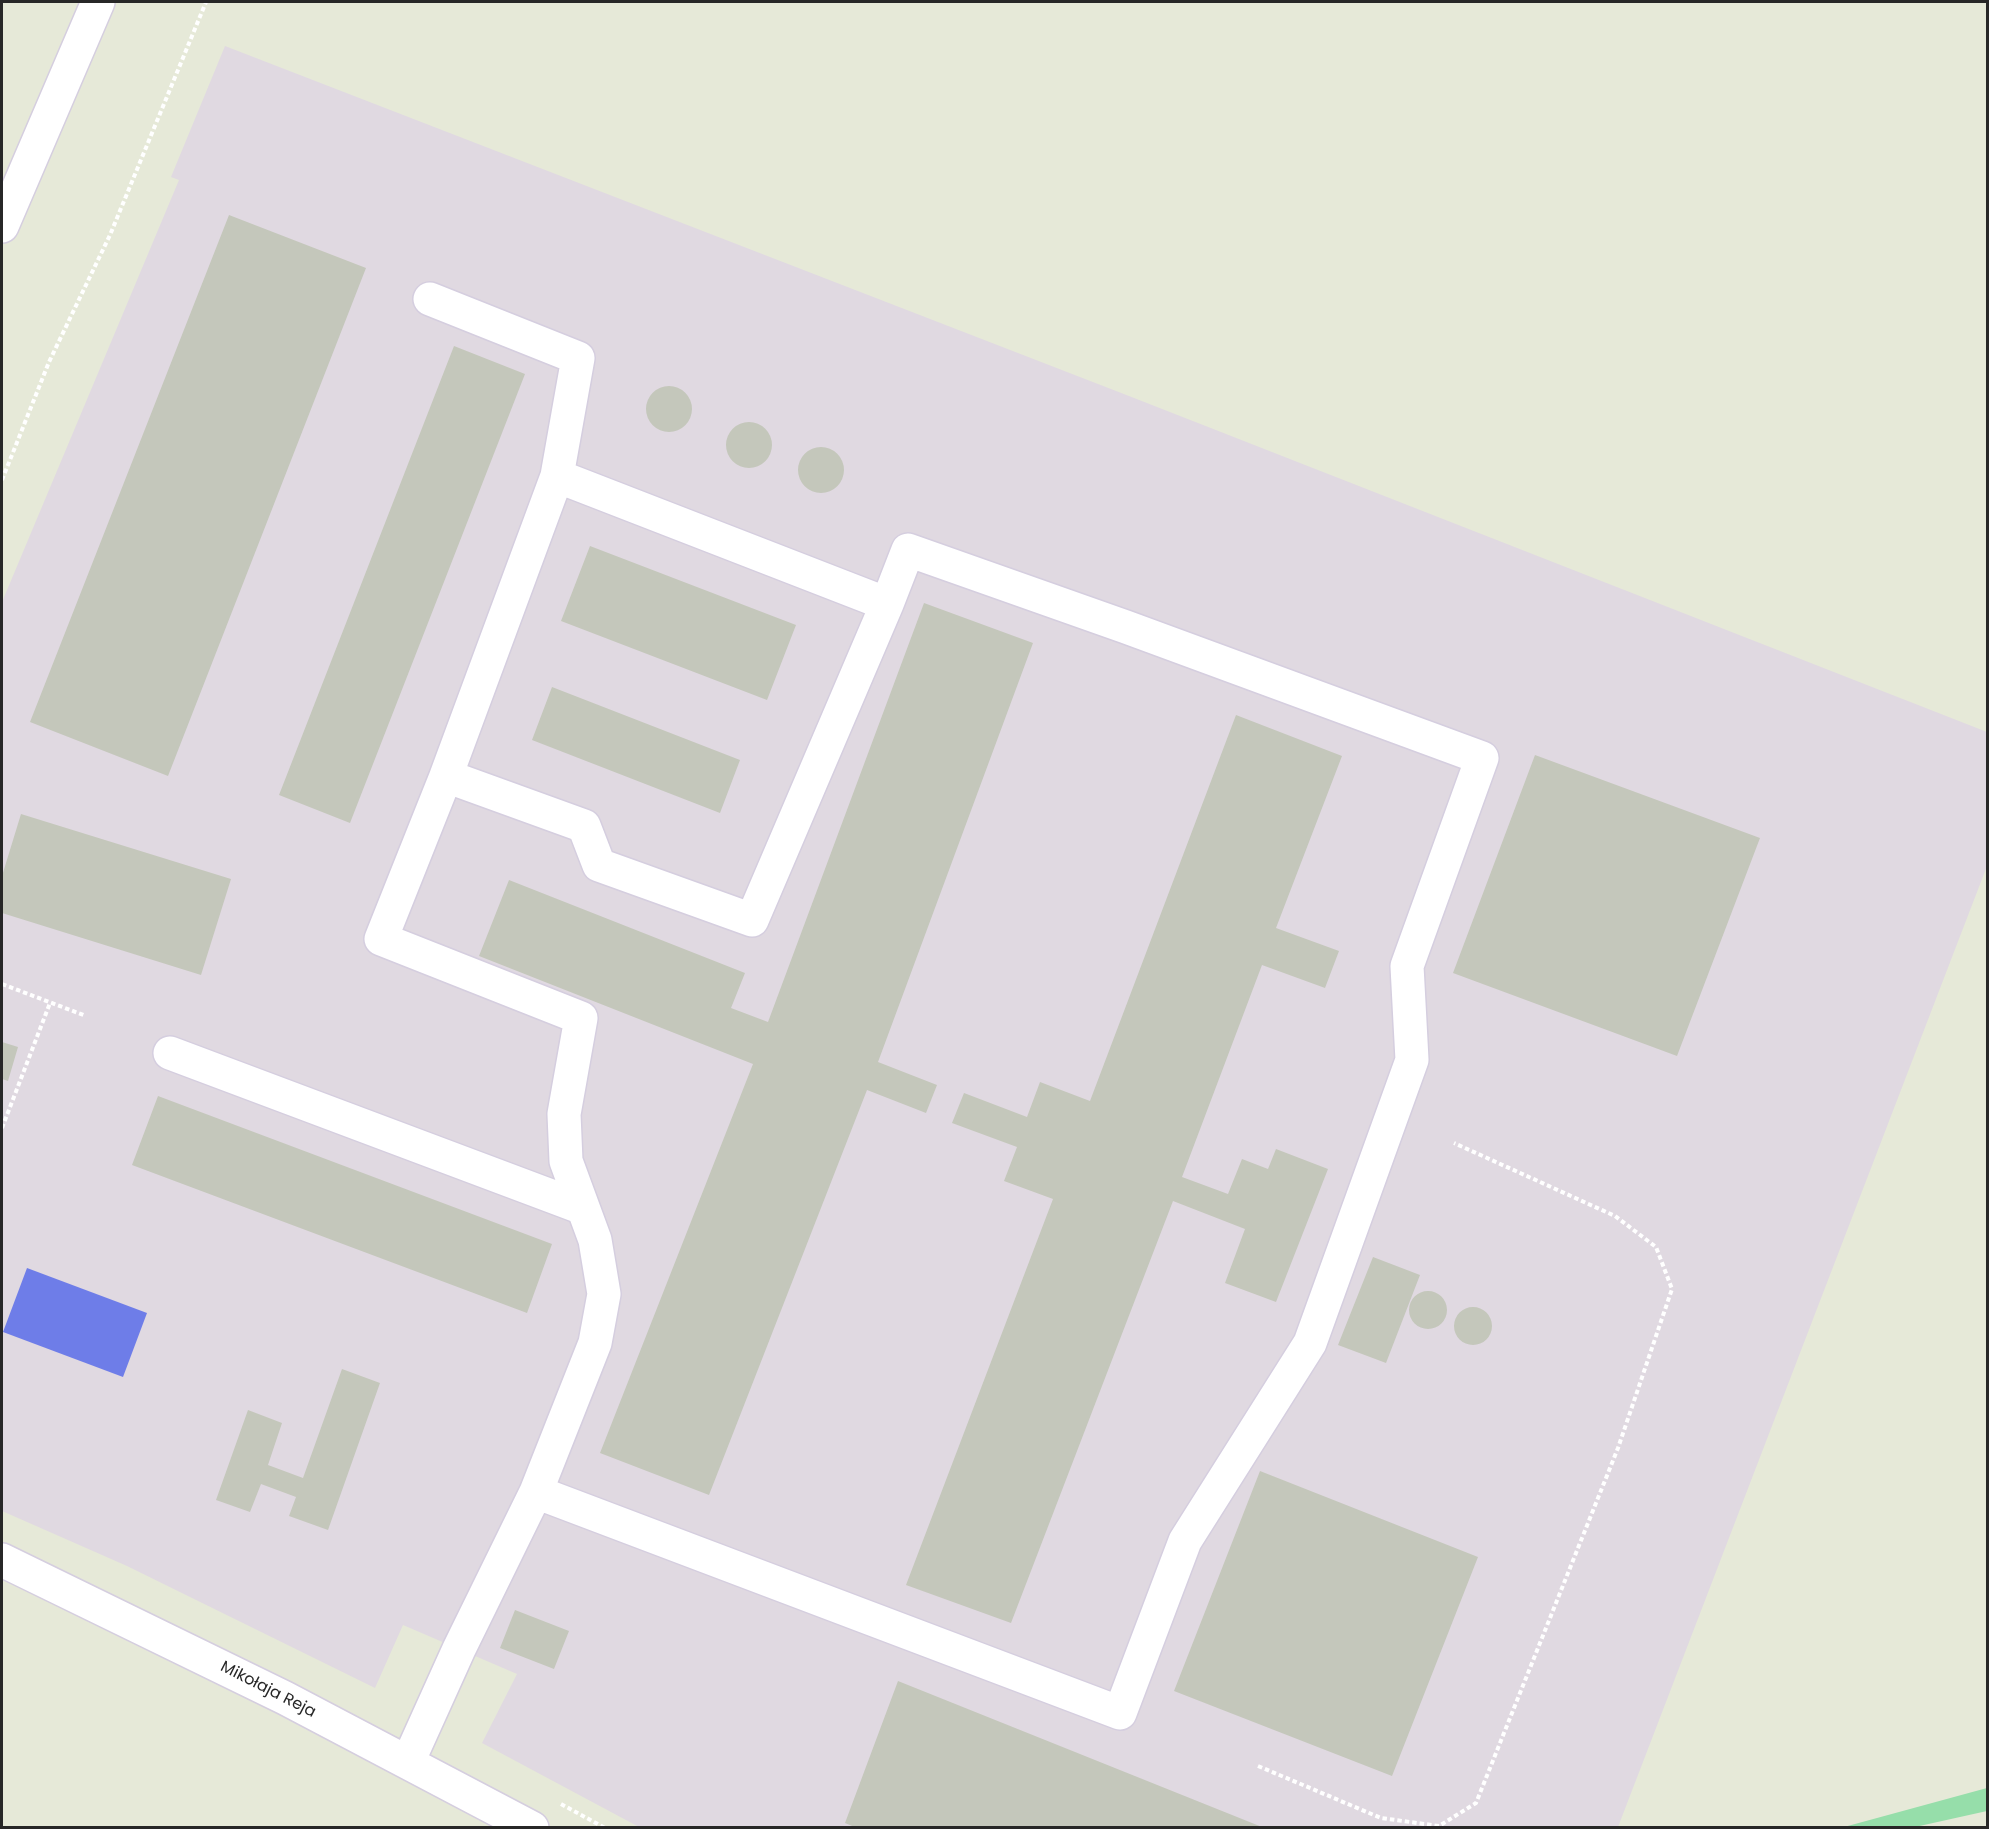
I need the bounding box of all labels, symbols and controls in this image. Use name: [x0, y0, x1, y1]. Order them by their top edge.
street label: Mikołaja Reja: [217, 1658, 319, 1722]

